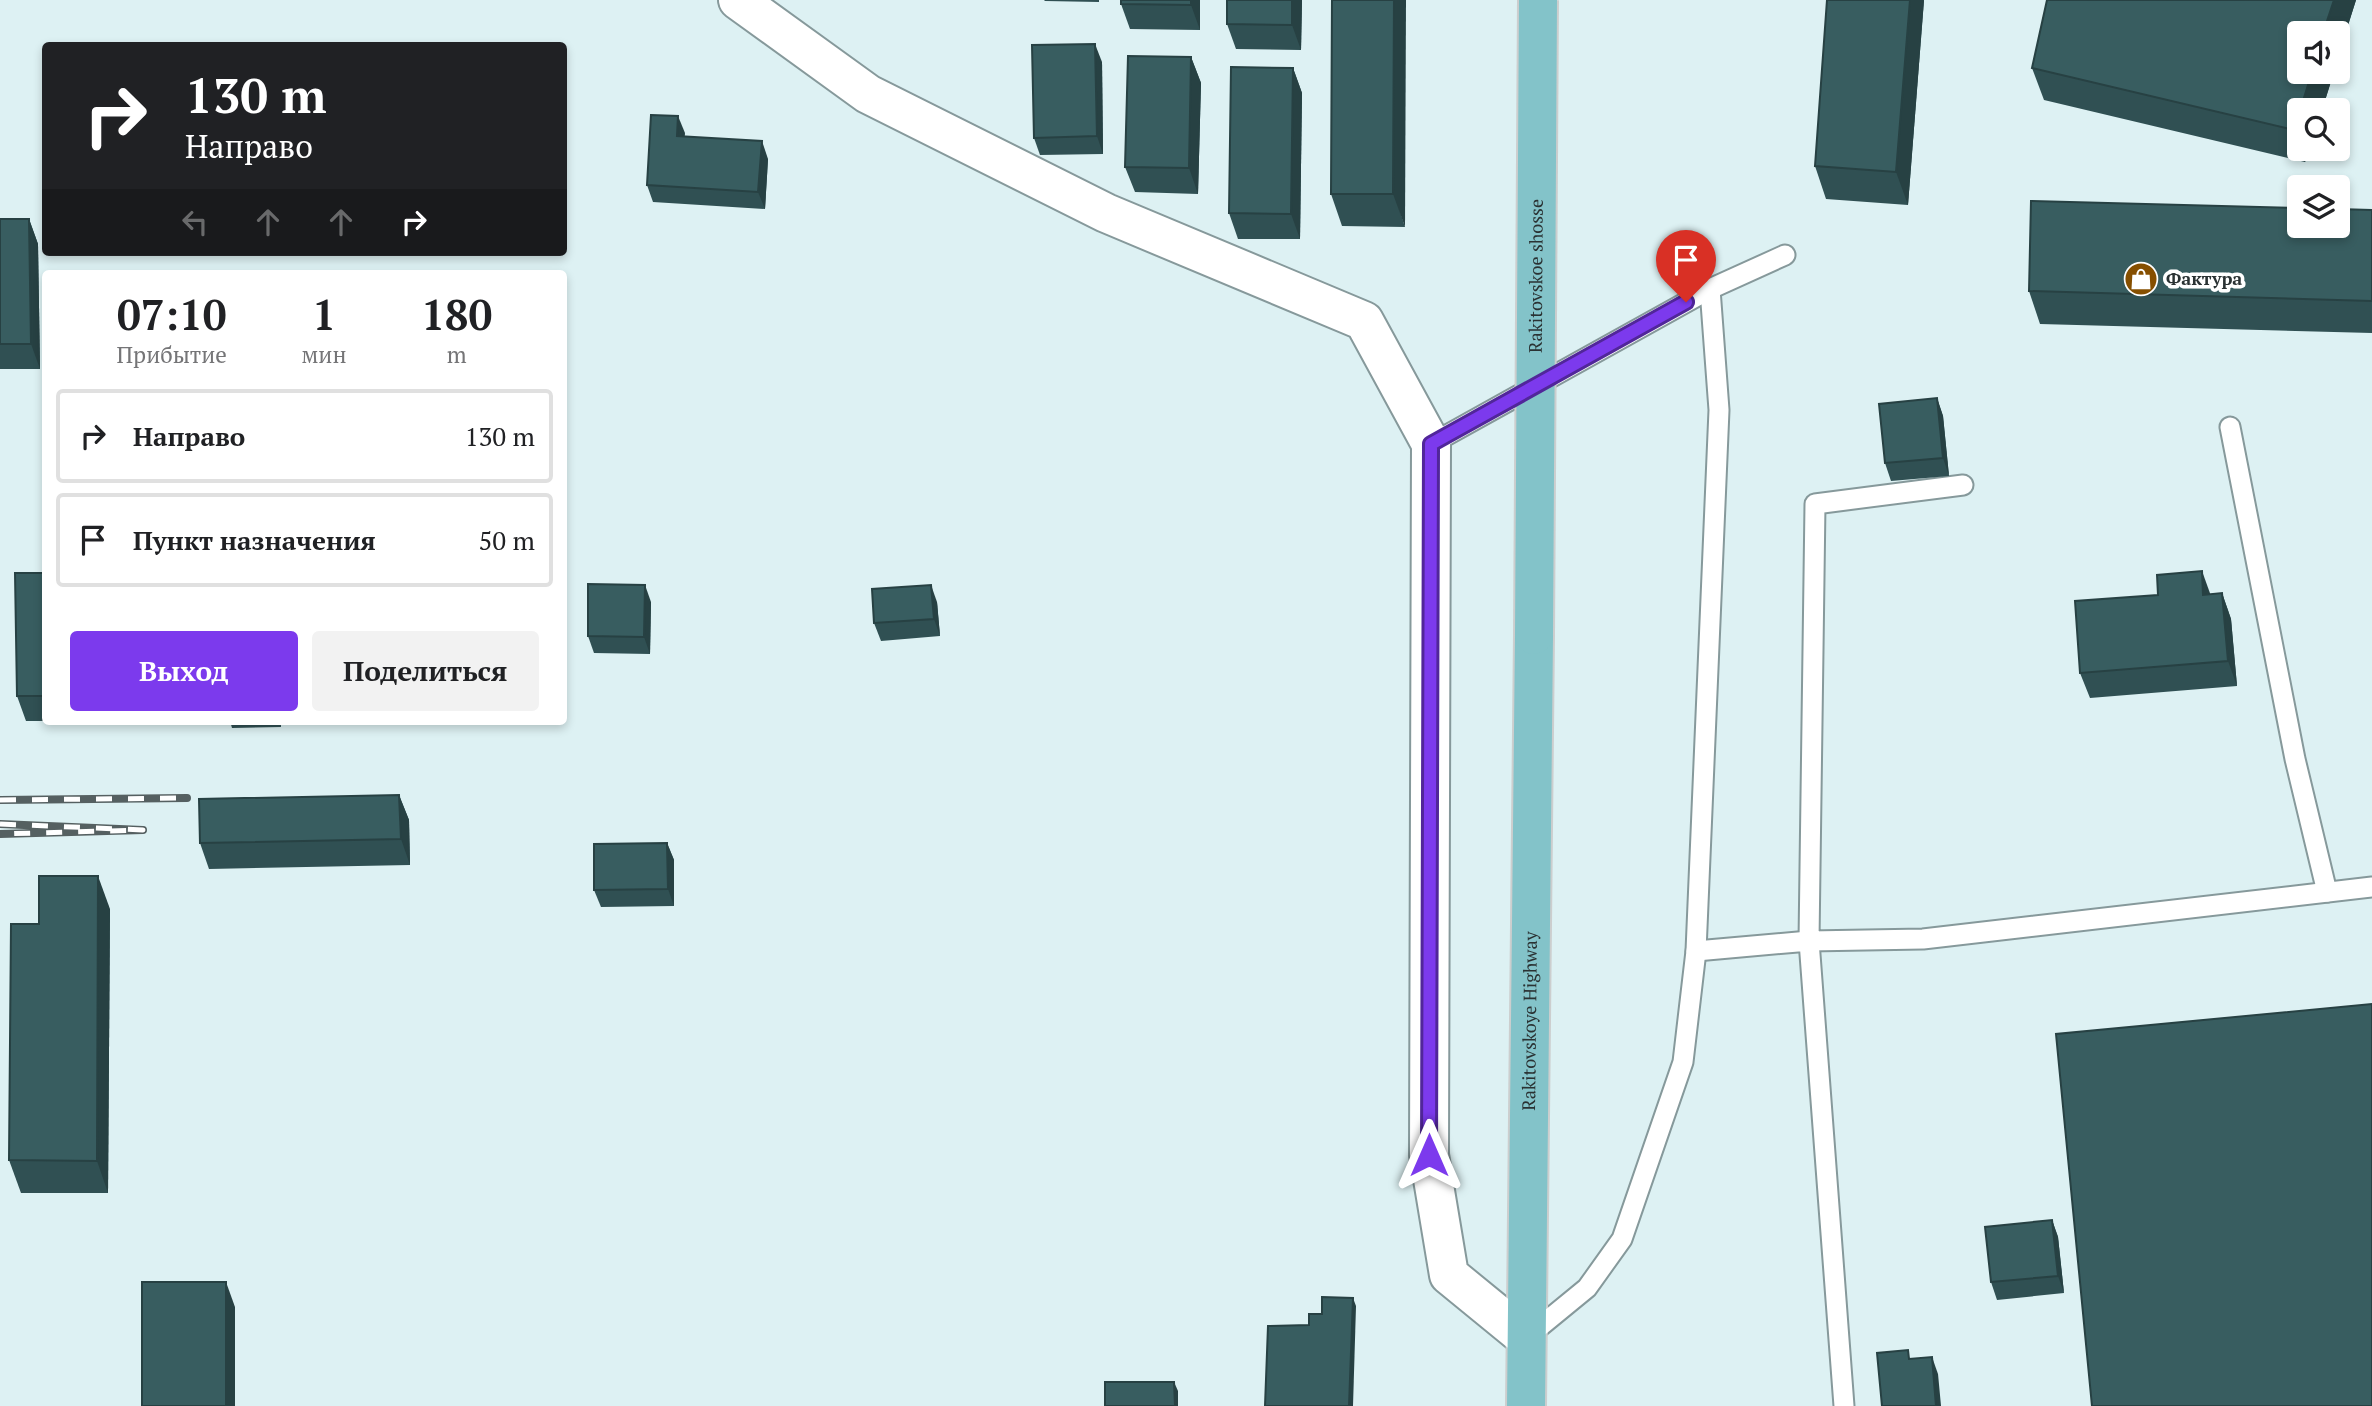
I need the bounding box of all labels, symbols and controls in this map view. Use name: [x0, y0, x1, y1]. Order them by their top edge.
map controls: [2287, 21, 2350, 238]
button: sound: [2287, 21, 2350, 84]
text: 130 m: [185, 62, 327, 127]
icon: right: [70, 70, 161, 161]
button: search: [2287, 98, 2350, 161]
text: Направо: [185, 125, 313, 167]
button: layers: [2287, 175, 2350, 238]
street label: Rakitovskoe shosse: [1523, 199, 1548, 353]
icon: left: [176, 203, 214, 241]
icon: ahead: [249, 203, 287, 241]
icon: ahead: [322, 203, 360, 241]
icon: right: [395, 203, 433, 241]
pin: [1656, 230, 1716, 302]
icon: arrive: [1667, 241, 1705, 279]
shop icon: Фактура: [2122, 260, 2160, 298]
place label: Фактура: [2166, 266, 2242, 290]
text: 07:10: [117, 286, 226, 342]
text: 1: [312, 286, 336, 342]
text: 180: [421, 286, 492, 342]
text: Прибытие: [117, 339, 227, 370]
text: мин: [301, 339, 347, 370]
text: m: [447, 339, 467, 370]
icon: right: [74, 417, 112, 455]
text: Направо: [133, 419, 245, 453]
text: 130 m: [465, 419, 535, 453]
icon: arrive: [74, 521, 112, 559]
text: Пункт назначения: [133, 523, 376, 557]
text: 50 m: [479, 523, 535, 557]
button: Выход: [70, 631, 298, 711]
button: Поделиться: [312, 631, 539, 711]
street label: Rakitovskoye Highway: [1516, 930, 1542, 1111]
position arrow: [1392, 1118, 1466, 1192]

